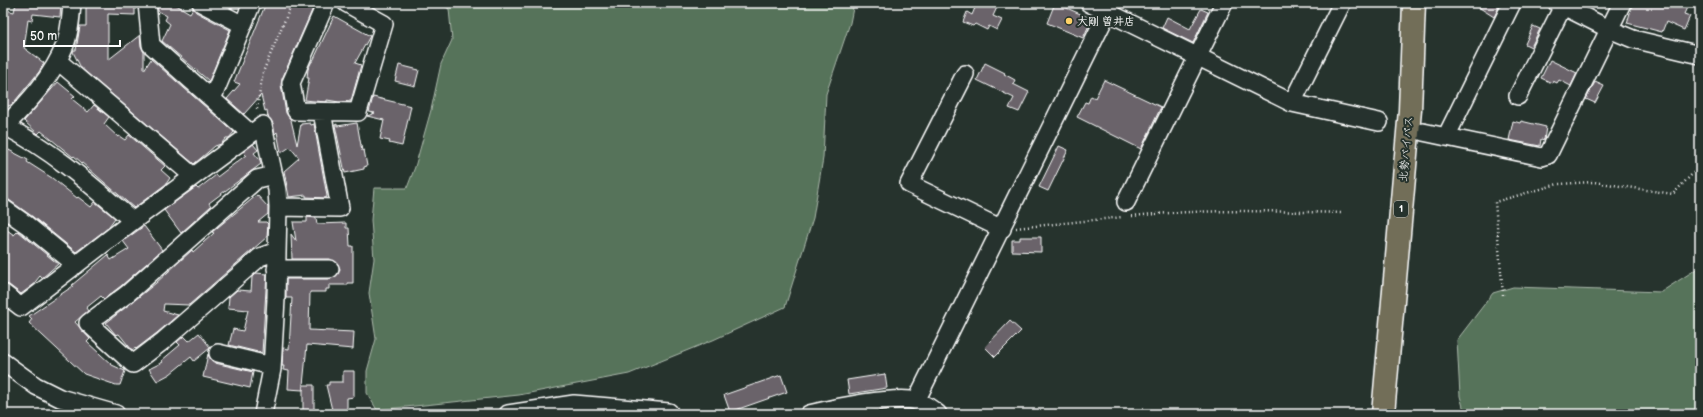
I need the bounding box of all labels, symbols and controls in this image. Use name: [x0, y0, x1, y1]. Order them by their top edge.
place label: 大剛 曽井店: [1077, 15, 1135, 28]
marker: 大剛 曽井店: [1064, 16, 1074, 26]
scale bar: [24, 22, 120, 48]
text: 50 m: [30, 29, 57, 44]
street label: 北勢バイパス: [1397, 116, 1415, 182]
road number: 1: [1394, 201, 1408, 217]

